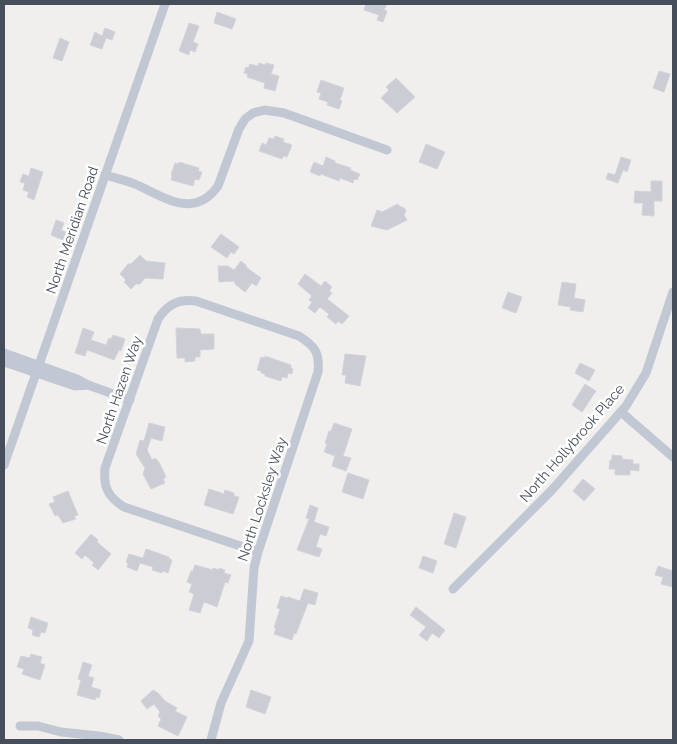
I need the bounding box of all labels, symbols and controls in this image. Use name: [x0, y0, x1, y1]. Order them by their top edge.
street label: North Meridian Road: [43, 164, 101, 296]
street label: North Hazen Way: [93, 333, 145, 446]
street label: North Hollybrook Place: [516, 381, 628, 505]
street label: North Locksley Way: [234, 435, 290, 563]

